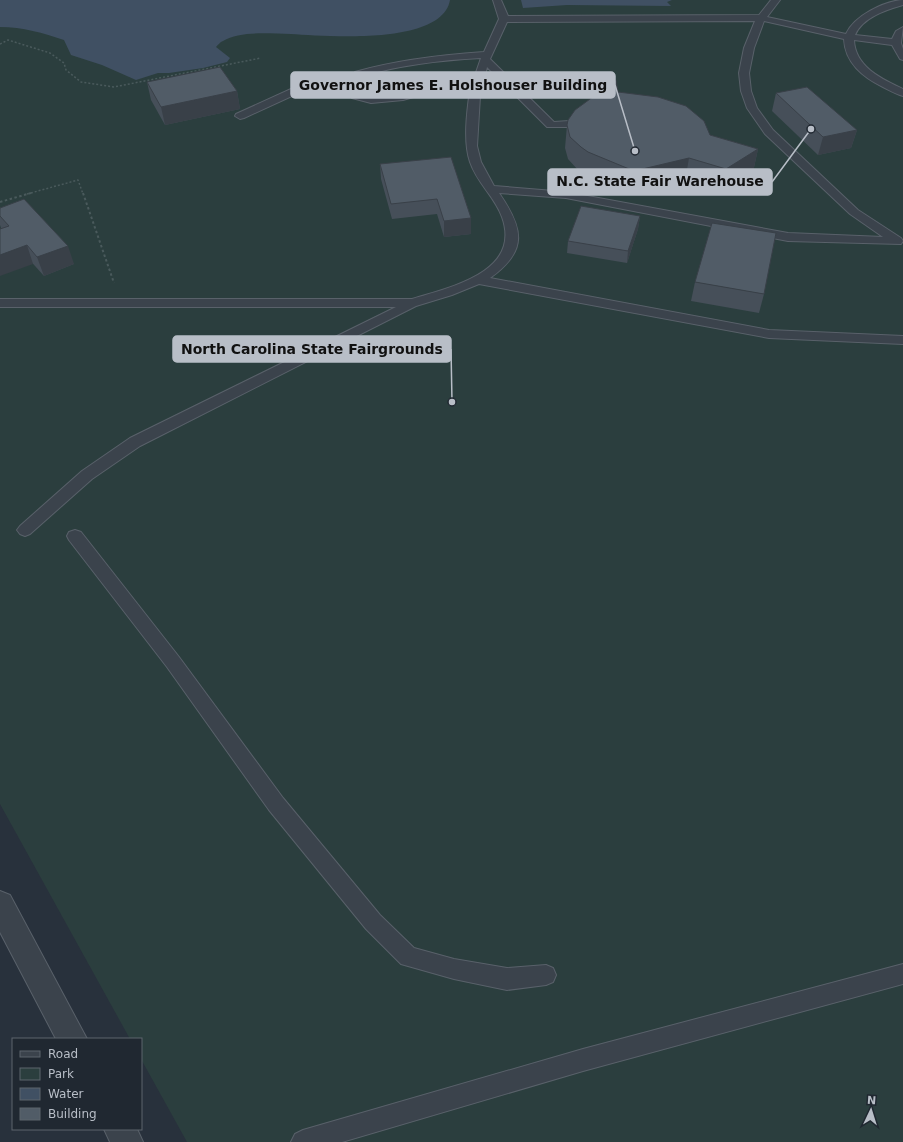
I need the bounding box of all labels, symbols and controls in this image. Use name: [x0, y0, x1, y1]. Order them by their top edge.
callout: Governor James E. Holshouser Building: [291, 72, 615, 98]
text: Governor James E. Holshouser Building: [299, 77, 607, 93]
callout: N.C. State Fair Warehouse: [548, 169, 772, 195]
text: N.C. State Fair Warehouse: [556, 173, 764, 189]
callout: North Carolina State Fairgrounds: [173, 336, 451, 362]
text: North Carolina State Fairgrounds: [181, 341, 443, 357]
legend: [12, 1038, 142, 1130]
text: Road: [48, 1047, 78, 1061]
text: Park: [48, 1067, 74, 1081]
text: Water: [48, 1087, 84, 1101]
north arrow: [851, 1090, 891, 1130]
text: N: [867, 1094, 877, 1107]
text: Building: [48, 1107, 97, 1121]

